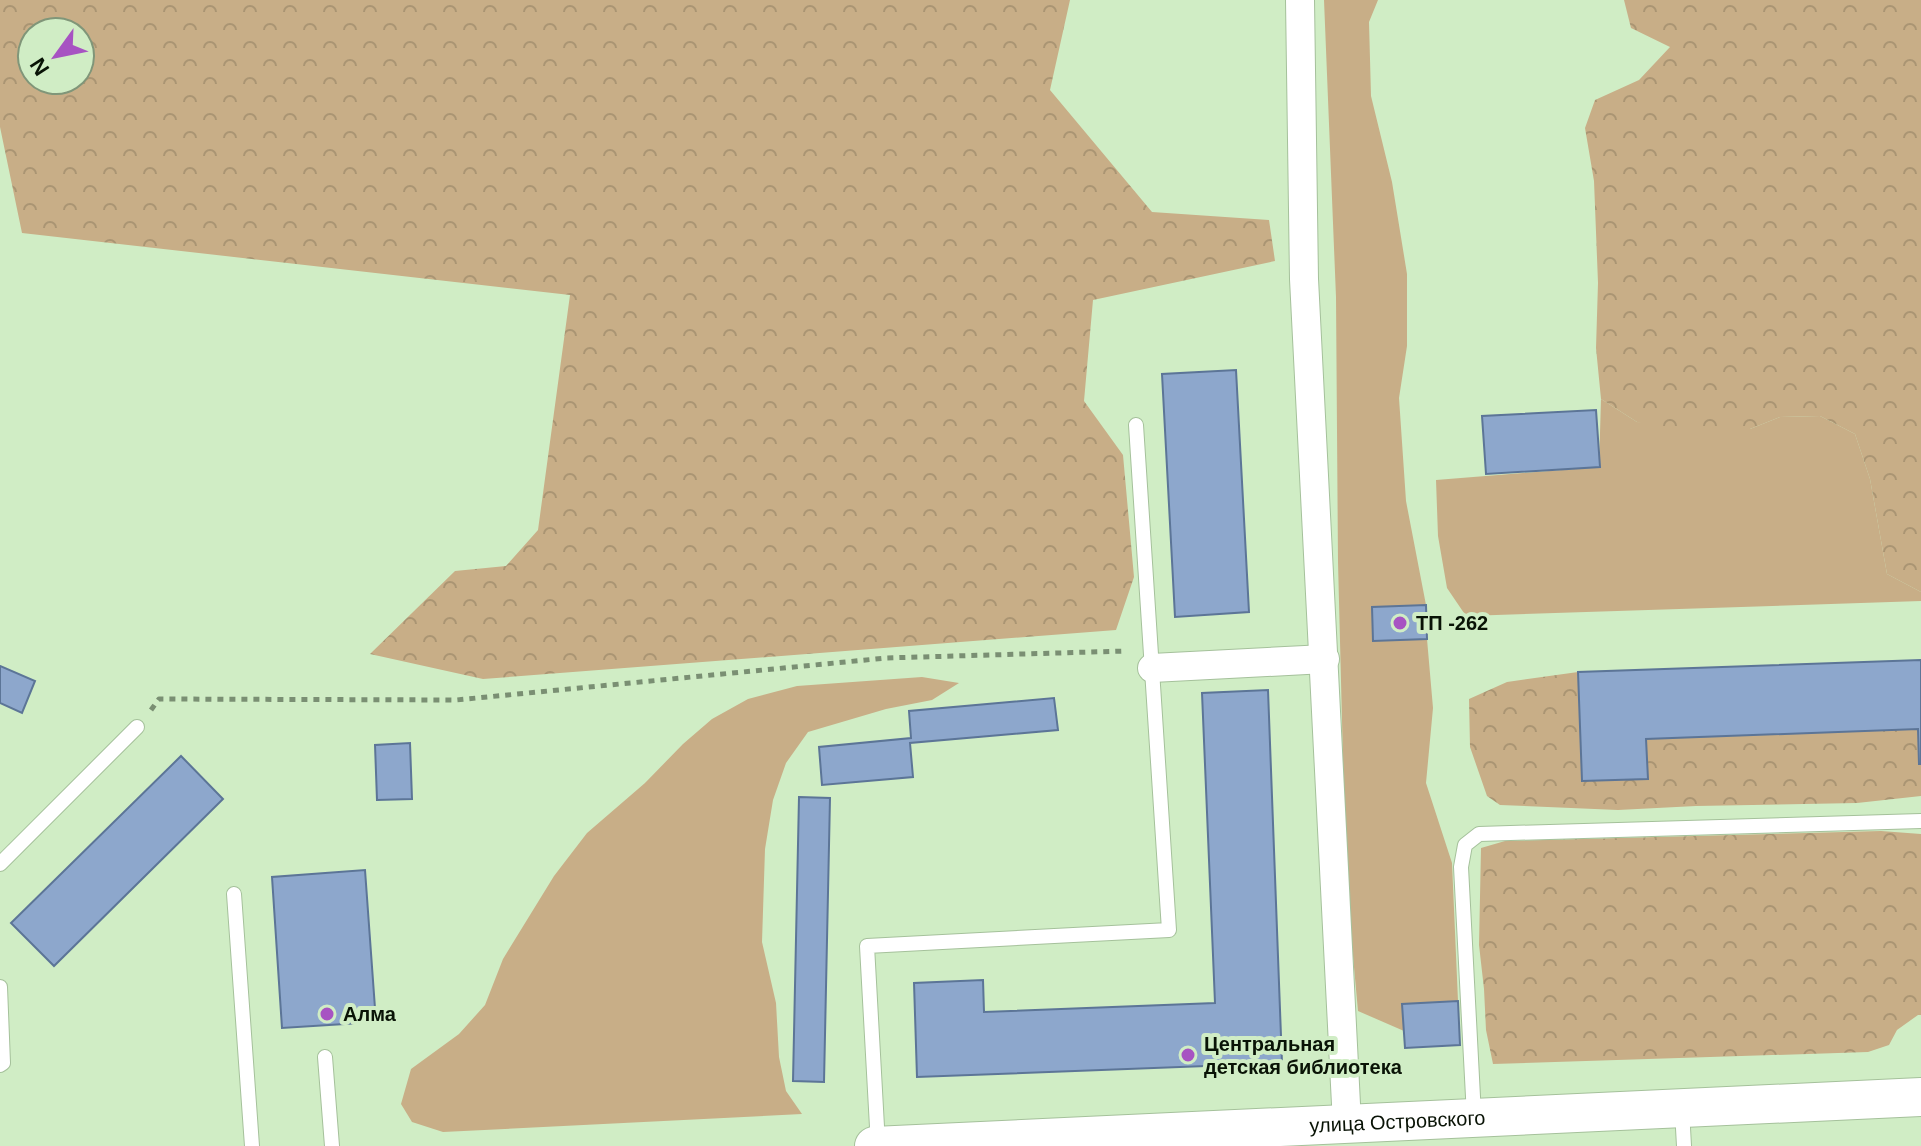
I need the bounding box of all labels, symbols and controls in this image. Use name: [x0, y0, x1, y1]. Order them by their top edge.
north arrow: [16, 16, 96, 96]
text: N: [25, 53, 54, 80]
place label: ТП -262: [1416, 612, 1488, 634]
marker: ТП -262: [1391, 614, 1409, 632]
place label: Алма: [343, 1003, 397, 1025]
marker: Алма: [318, 1005, 336, 1023]
place label: Центральная детская библиотека: [1204, 1033, 1403, 1078]
marker: Центральная детская библиотека: [1179, 1046, 1197, 1064]
street label: улица Островского: [1309, 1106, 1486, 1137]

